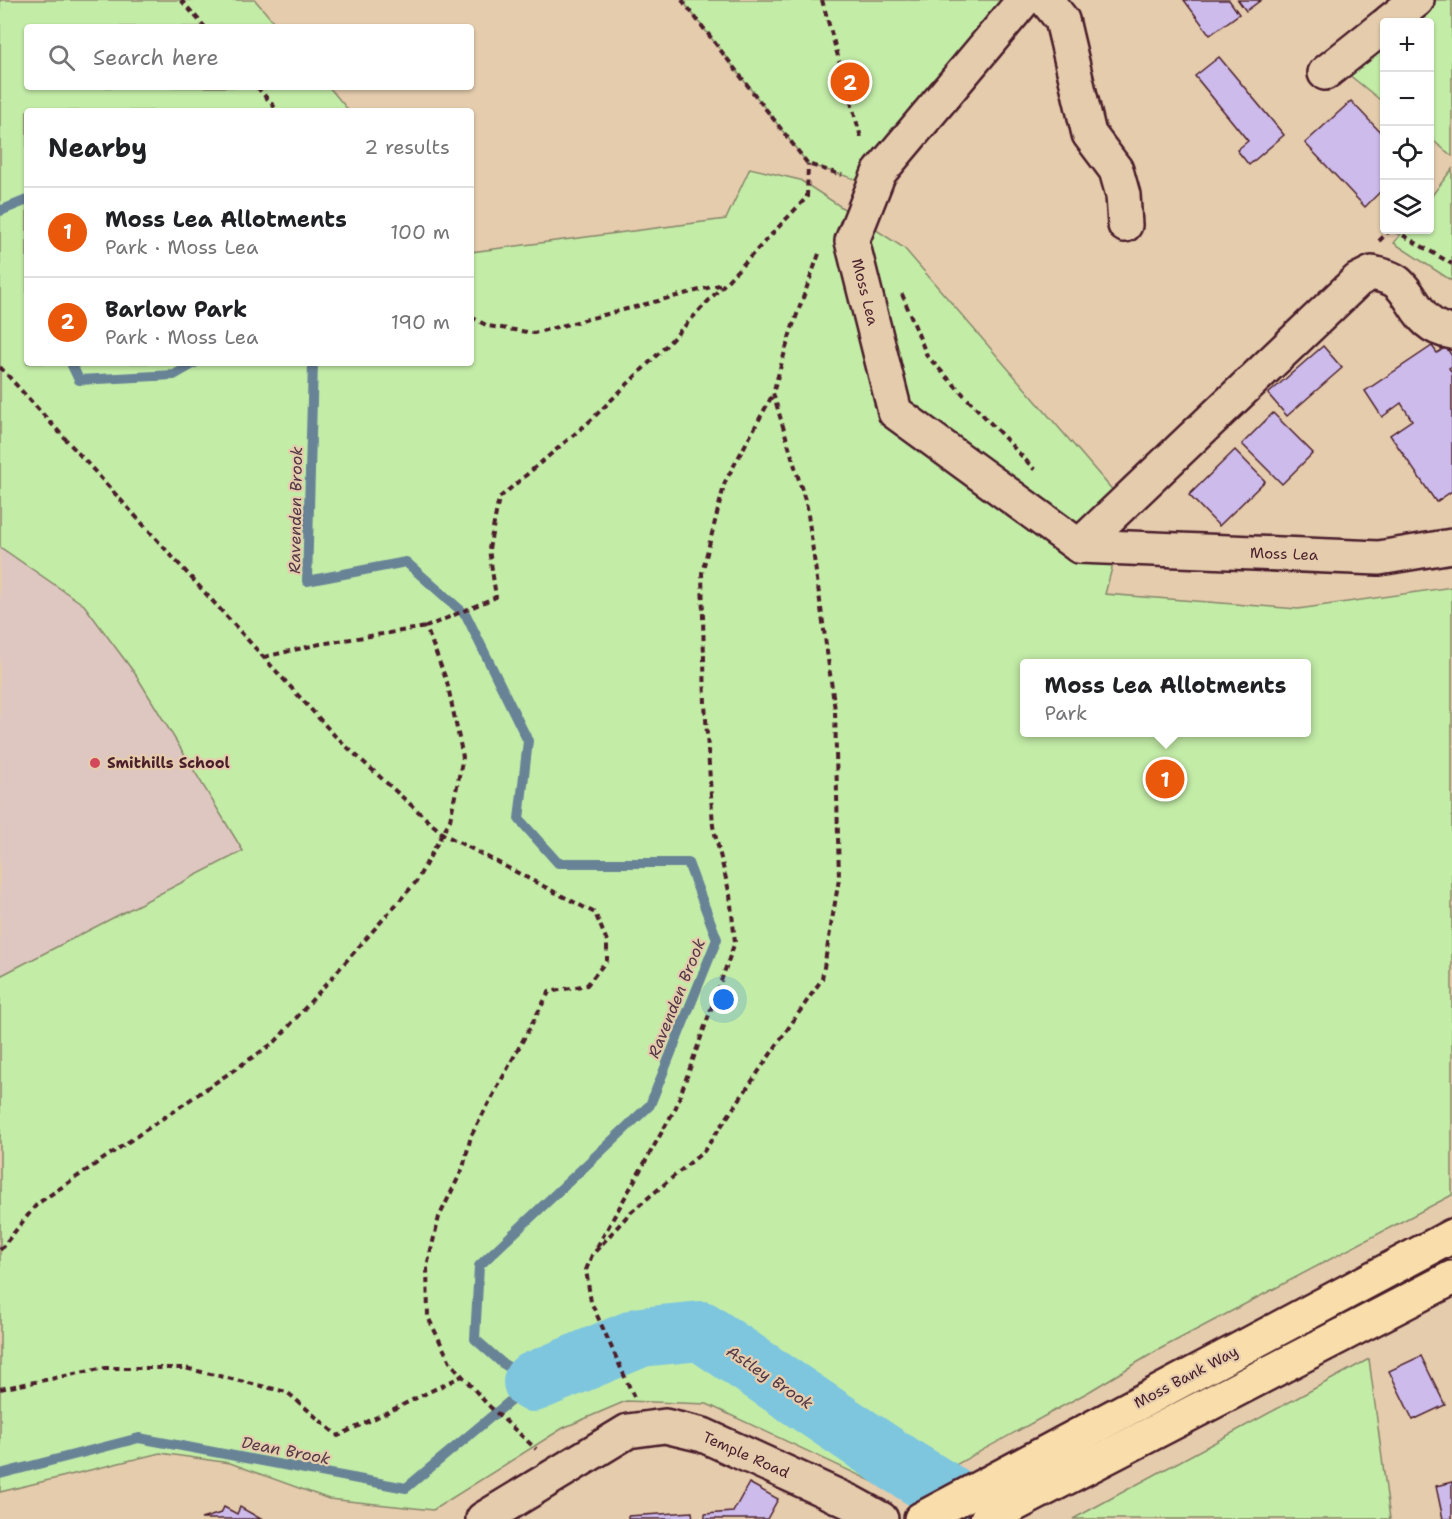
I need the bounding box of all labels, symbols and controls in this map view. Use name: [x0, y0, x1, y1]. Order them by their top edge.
map controls: [1380, 18, 1434, 234]
button: +: [1380, 18, 1434, 72]
search box: [24, 24, 474, 90]
icon: search: [45, 41, 78, 74]
text: Search here: [93, 43, 219, 72]
pin: 2: [830, 60, 870, 104]
button: −: [1380, 72, 1434, 126]
button: locate: [1380, 126, 1434, 180]
text: Nearby: [48, 130, 147, 165]
text: 2 results: [364, 134, 450, 160]
button: layers: [1380, 180, 1434, 234]
text: Moss Lea Allotments: [105, 205, 347, 234]
text: 1: [63, 219, 72, 245]
text: 100 m: [390, 219, 450, 245]
text: Park · Moss Lea: [105, 234, 258, 260]
street label: Moss Lea: [847, 256, 883, 328]
text: Barlow Park: [105, 295, 247, 324]
text: 2: [61, 309, 75, 335]
text: 190 m: [391, 309, 450, 335]
text: Park · Moss Lea: [105, 324, 258, 350]
water label: Ravenden Brook: [284, 446, 307, 574]
street label: Moss Lea: [1249, 543, 1319, 565]
popup: [1020, 659, 1311, 737]
text: Moss Lea Allotments: [1045, 671, 1286, 700]
text: Park: [1045, 700, 1088, 726]
place label: Smithills School: [107, 753, 230, 773]
marker: Smithills School: [88, 756, 102, 770]
pin: 1: [1146, 756, 1184, 802]
water label: Ravenden Brook: [643, 935, 710, 1061]
your location: [709, 985, 738, 1014]
water label: Astley Brook: [722, 1341, 817, 1414]
street label: Moss Bank Way: [1130, 1341, 1242, 1413]
street label: Temple Road: [700, 1427, 793, 1483]
water label: Dean Brook: [240, 1432, 332, 1469]

